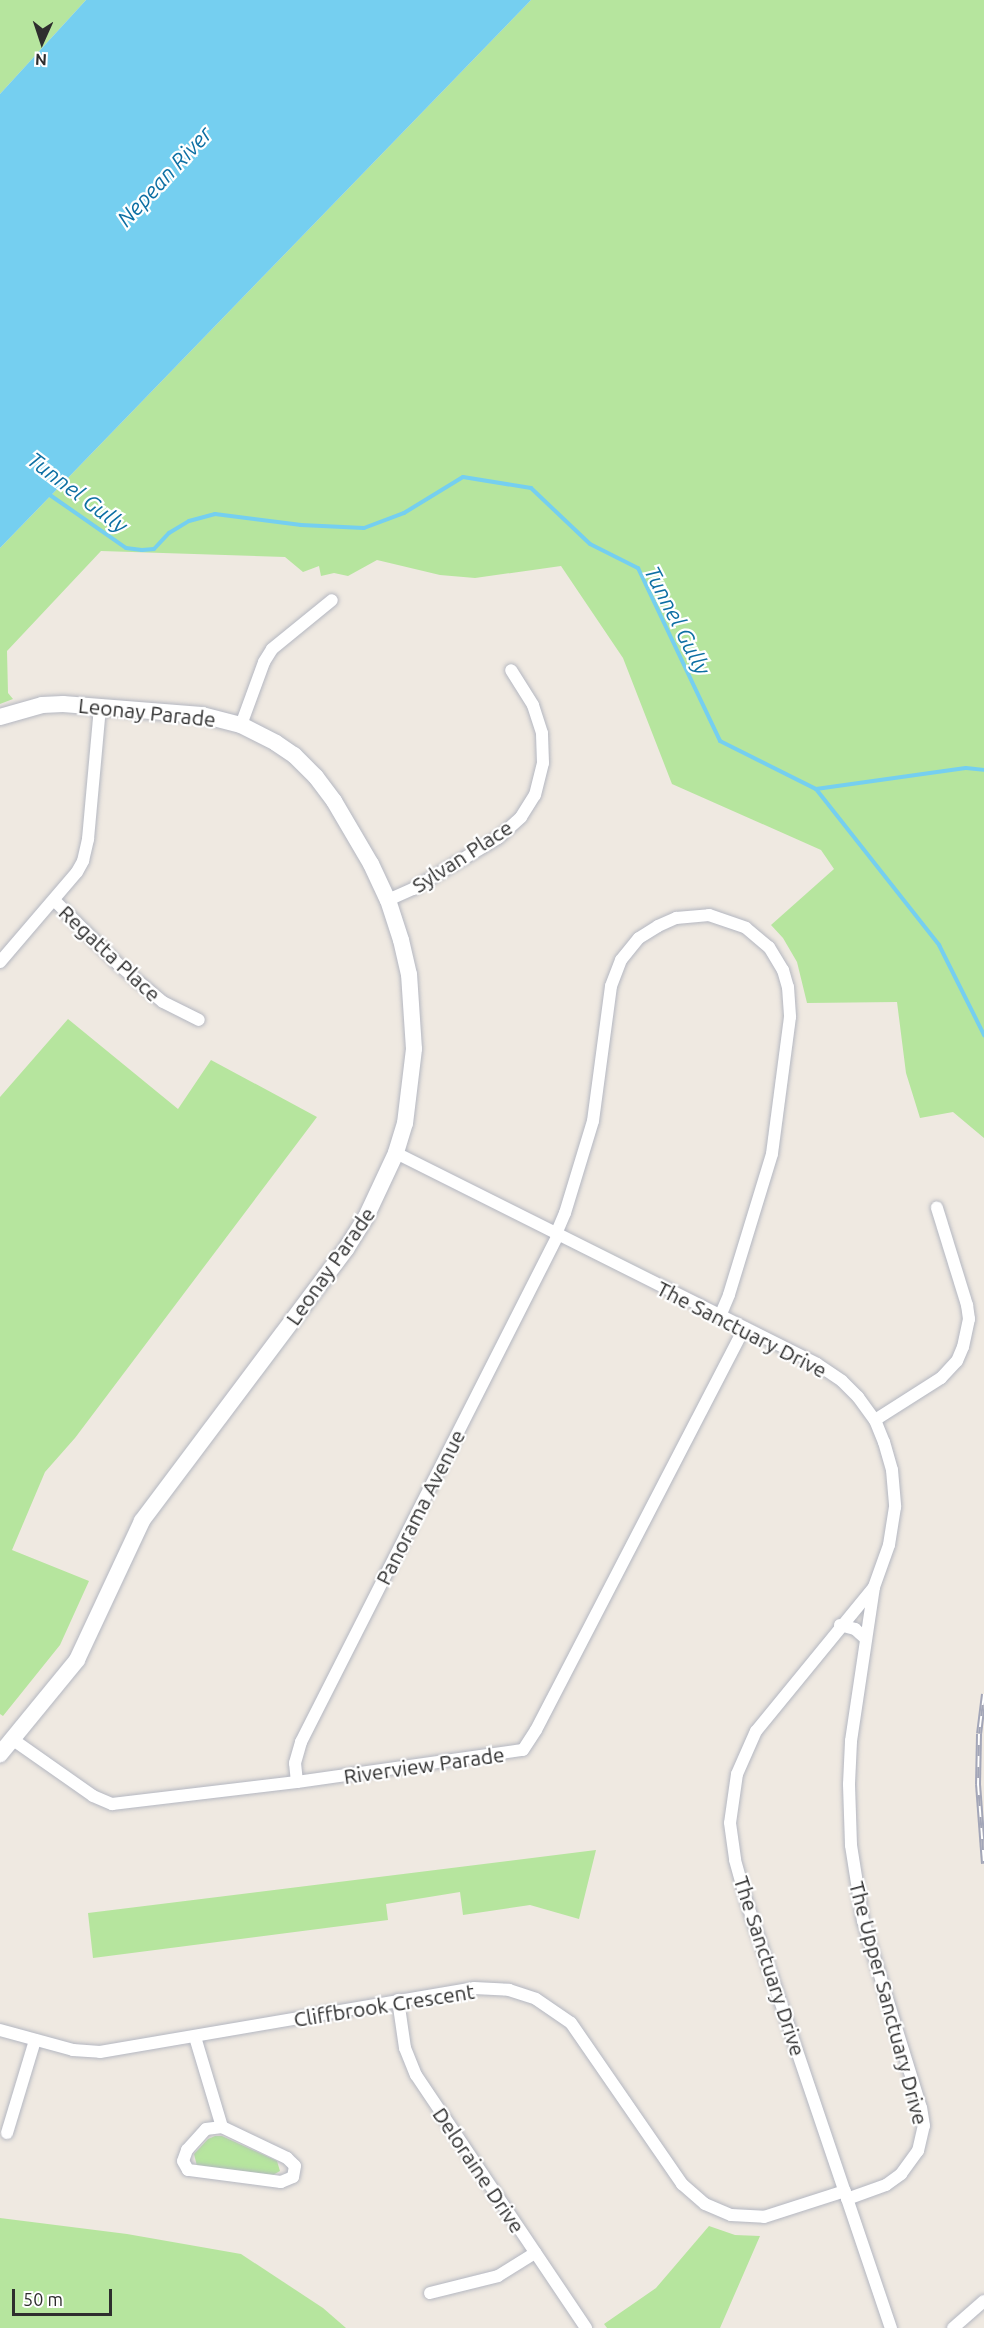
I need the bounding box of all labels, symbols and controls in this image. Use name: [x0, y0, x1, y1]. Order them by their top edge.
north arrow: [12, 12, 72, 72]
text: N: [35, 51, 47, 69]
water label: Nepean River: [111, 120, 217, 232]
water label: Tunnel Gully: [23, 446, 133, 538]
water label: Tunnel Gully: [639, 561, 717, 679]
street label: Leonay Parade: [77, 692, 217, 732]
street label: Sylvan Place: [407, 814, 517, 898]
street label: Regatta Place: [54, 900, 166, 1006]
street label: Leonay Parade: [280, 1202, 380, 1330]
street label: The Sanctuary Drive: [653, 1275, 831, 1383]
street label: Panorama Avenue: [370, 1425, 470, 1589]
street label: Riverview Parade: [342, 1741, 506, 1789]
street label: The Sanctuary Drive: [729, 1873, 811, 2059]
street label: The Upper Sanctuary Drive: [844, 1879, 934, 2127]
street label: Cliffbrook Crescent: [292, 1978, 476, 2032]
street label: Deloraine Drive: [428, 2102, 530, 2238]
scale bar: [15, 2277, 116, 2315]
text: 50 m: [23, 2289, 63, 2309]

